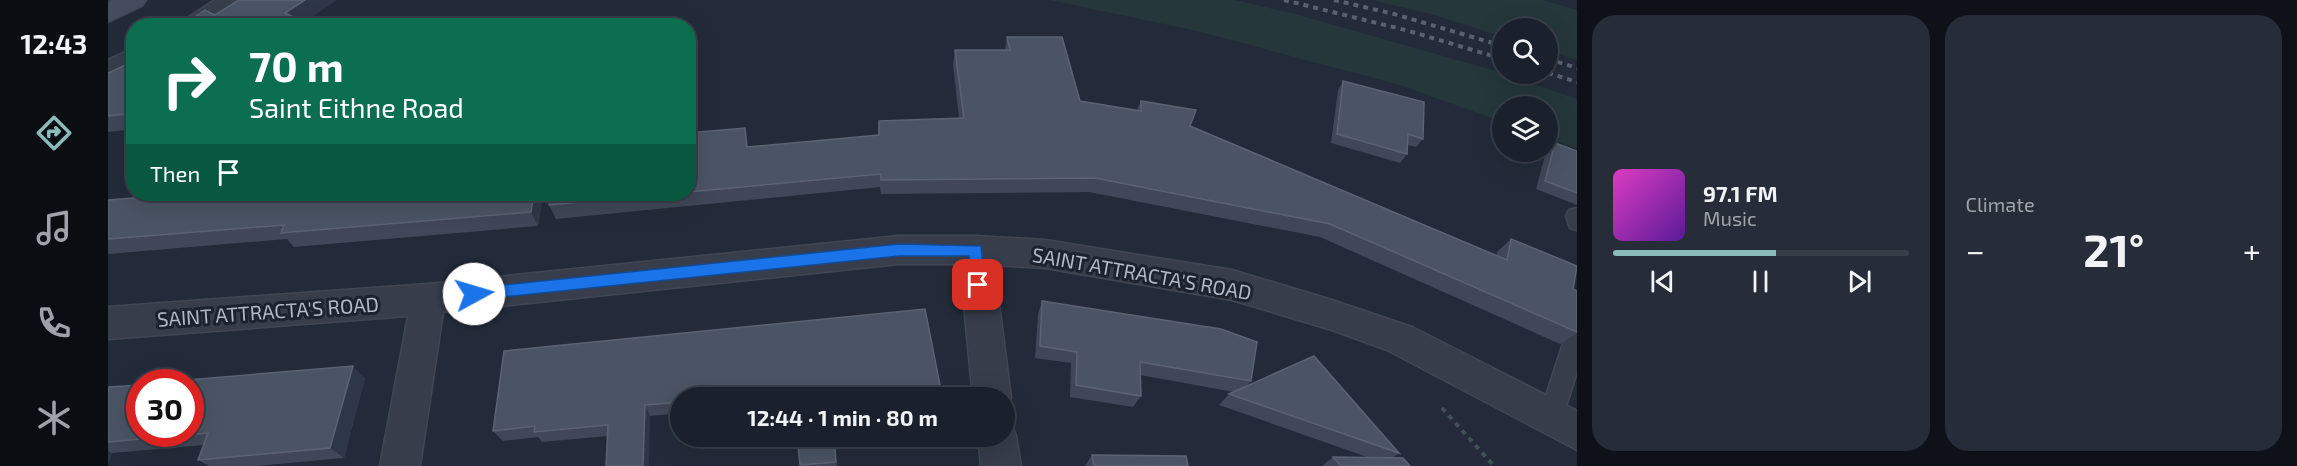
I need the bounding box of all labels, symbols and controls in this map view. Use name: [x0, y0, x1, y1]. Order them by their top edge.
map controls: [1492, 18, 1558, 162]
button: search: [1492, 18, 1558, 84]
text: 12:43: [21, 27, 87, 59]
text: 70 m: [249, 40, 344, 90]
icon: right: [150, 42, 228, 120]
text: Saint Eithne Road: [249, 91, 464, 123]
button: layers: [1492, 96, 1558, 162]
icon: directions: [33, 112, 75, 154]
icon: arrive: [212, 156, 245, 189]
text: Then: [150, 160, 200, 186]
text: 97.1 FM: [1703, 180, 1778, 206]
text: Climate: [1966, 192, 2035, 216]
text: Music: [1703, 206, 1757, 230]
icon: music: [33, 207, 75, 249]
text: 21°: [2083, 222, 2144, 276]
text: −: [1966, 230, 1985, 270]
text: +: [2243, 230, 2261, 270]
street label: SAINT ATTRACTA'S ROAD: [1031, 242, 1253, 304]
pin: [952, 259, 1003, 310]
position arrow: [442, 262, 506, 326]
icon: previous: [1646, 265, 1679, 298]
icon: pause: [1744, 265, 1777, 298]
icon: next: [1843, 265, 1876, 298]
icon: arrive: [961, 268, 994, 301]
street label: SAINT ATTRACTA'S ROAD: [156, 291, 380, 331]
icon: phone: [33, 302, 75, 344]
speed limit sign: 30: [126, 369, 204, 447]
icon: climate: [33, 397, 75, 439]
text: 12:44 · 1 min · 80 m: [747, 404, 938, 430]

